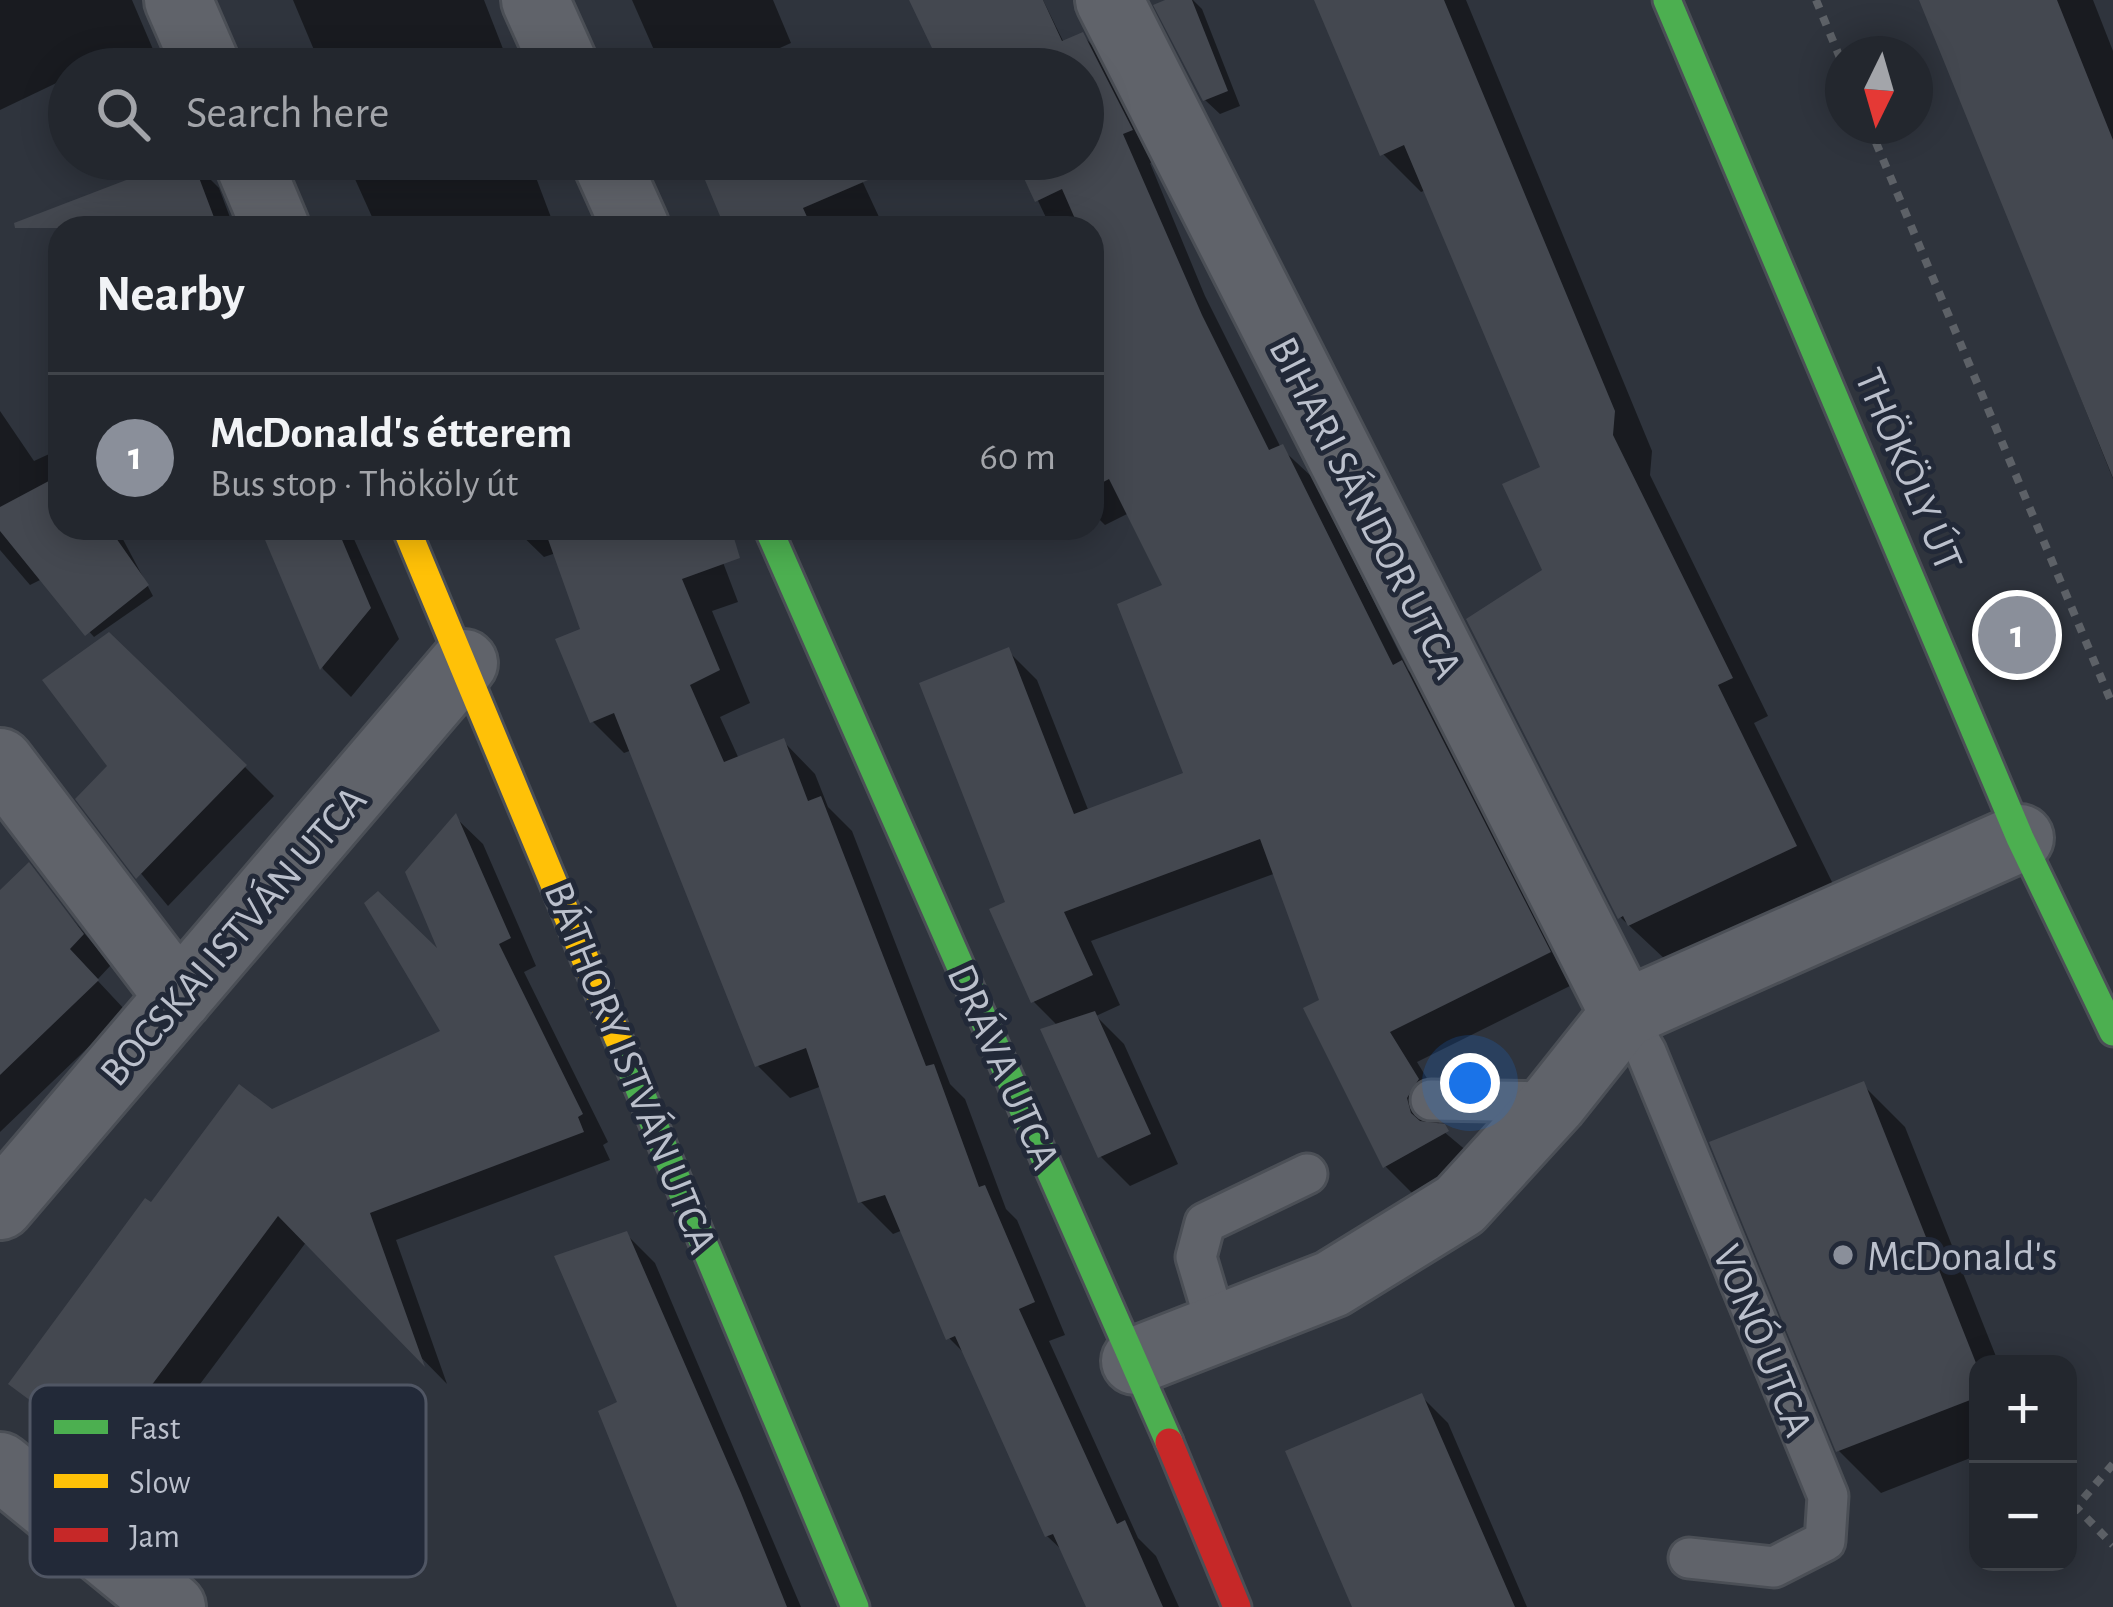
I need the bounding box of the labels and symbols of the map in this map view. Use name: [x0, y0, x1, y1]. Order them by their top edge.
north arrow: [1825, 36, 1933, 144]
street label: BIHARI SÁNDOR UTCA: [1261, 329, 1473, 685]
street label: THÖKÖLY ÚT: [1847, 361, 1973, 577]
pin: 1: [1978, 590, 2056, 680]
street label: BOCSKAI ISTVÁN UTCA: [90, 776, 374, 1094]
street label: BÁTHORY ISTVÁN UTCA: [537, 875, 727, 1259]
street label: DRÁVA UTCA: [939, 957, 1071, 1175]
your location: [1440, 1053, 1500, 1113]
place label: McDonald's: [1867, 1236, 2057, 1278]
street label: VONÓ UTCA: [1705, 1237, 1823, 1443]
marker: McDonald's: [1830, 1242, 1856, 1268]
legend: [30, 1385, 426, 1577]
text: Fast: [129, 1413, 181, 1446]
text: Slow: [129, 1467, 190, 1500]
text: Jam: [129, 1521, 180, 1554]

